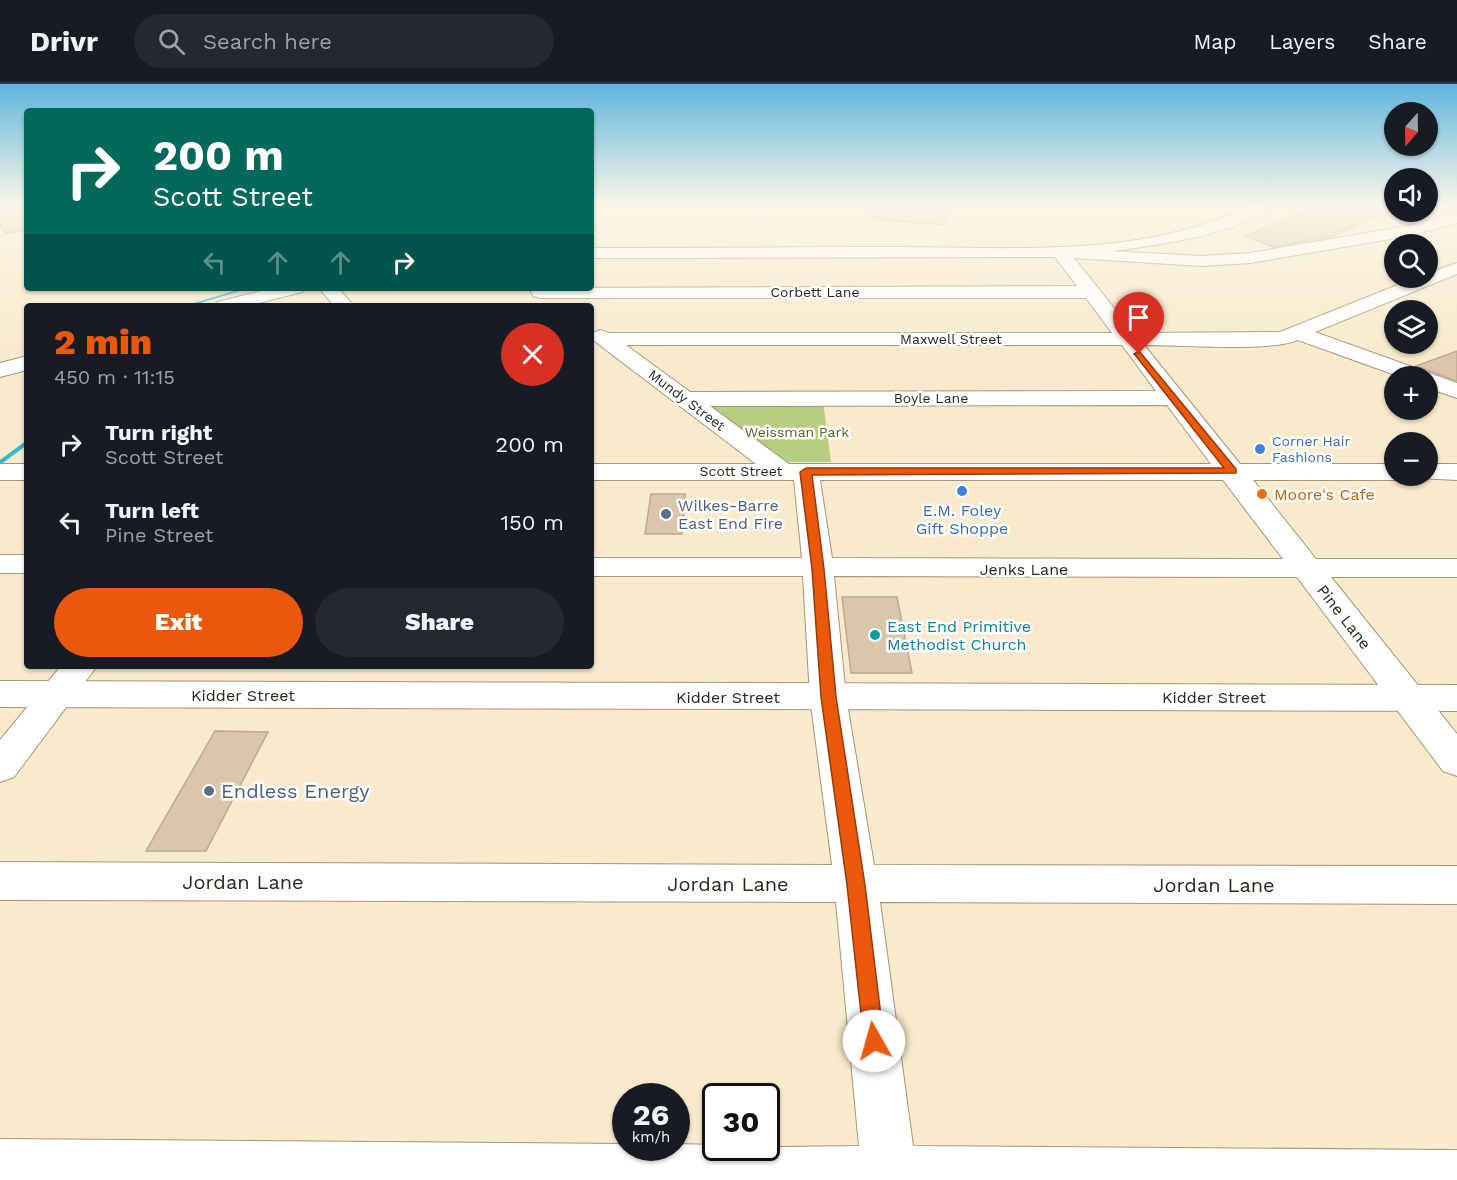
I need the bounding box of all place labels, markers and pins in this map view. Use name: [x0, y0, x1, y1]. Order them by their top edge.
pin: [1113, 292, 1164, 354]
place label: Corner Hair Fashions: [1272, 433, 1350, 465]
marker: Corner Hair Fashions: [1253, 442, 1267, 456]
marker: E.M. Foley Gift Shoppe: [955, 484, 969, 498]
place label: Moore's Cafe: [1274, 485, 1375, 504]
marker: Moore's Cafe: [1255, 487, 1269, 501]
place label: Wilkes-Barre East End Fire: [678, 496, 783, 533]
place label: E.M. Foley Gift Shoppe: [916, 501, 1008, 538]
marker: Wilkes-Barre East End Fire: [659, 507, 673, 521]
place label: East End Primitive Methodist Church: [887, 617, 1031, 654]
marker: East End Primitive Methodist Church: [868, 628, 882, 642]
place label: Endless Energy: [221, 779, 370, 803]
marker: Endless Energy: [202, 784, 216, 798]

